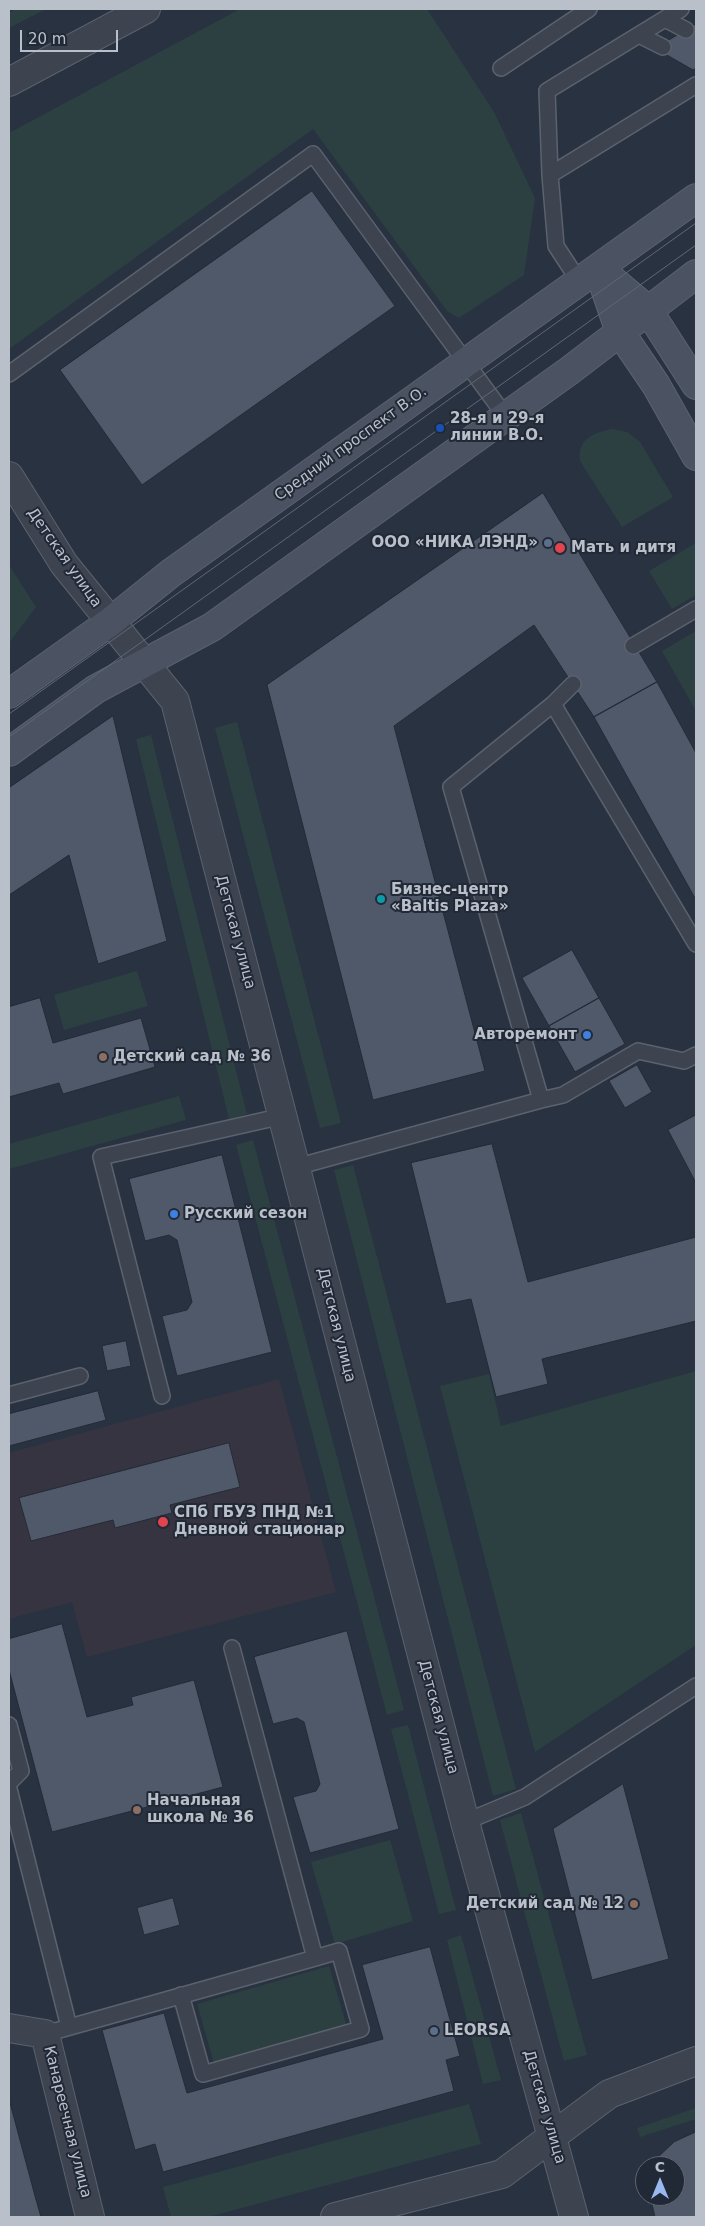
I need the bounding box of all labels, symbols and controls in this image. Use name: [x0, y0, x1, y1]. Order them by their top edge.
scale bar: [22, 20, 120, 52]
text: 20 m: [28, 30, 66, 48]
street label: Средний проспект В.О.: [271, 383, 431, 505]
place label: 28-я и 29-я линии В.О.: [450, 410, 544, 445]
marker: 28-я и 29-я линии В.О.: [434, 422, 446, 434]
street label: Детская улица: [23, 505, 105, 611]
place label: ООО «НИКА ЛЭНД»: [372, 534, 538, 552]
marker: ООО «НИКА ЛЭНД»: [542, 537, 554, 549]
place label: Мать и дитя: [571, 539, 676, 557]
marker: Мать и дитя: [553, 541, 567, 555]
street label: Детская улица: [211, 873, 259, 991]
place label: Бизнес-центр «Baltis Plaza»: [391, 881, 509, 916]
marker: Бизнес-центр «Baltis Plaza»: [375, 893, 387, 905]
place label: Авторемонт: [474, 1026, 577, 1044]
marker: Авторемонт: [581, 1029, 593, 1041]
place label: Детский сад № 36: [113, 1048, 271, 1066]
marker: Детский сад № 36: [97, 1051, 109, 1063]
place label: Русский сезон: [184, 1205, 307, 1223]
marker: Русский сезон: [168, 1208, 180, 1220]
street label: Детская улица: [313, 1266, 359, 1384]
place label: СПб ГБУЗ ПНД №1 Дневной стационар: [174, 1504, 345, 1539]
marker: СПб ГБУЗ ПНД №1 Дневной стационар: [156, 1515, 170, 1529]
street label: Детская улица: [414, 1658, 462, 1776]
place label: Начальная школа № 36: [147, 1792, 254, 1827]
marker: Начальная школа № 36: [131, 1804, 143, 1816]
place label: Детский сад № 12: [466, 1895, 624, 1913]
marker: Детский сад № 12: [628, 1898, 640, 1910]
place label: LEORSA: [444, 2022, 511, 2040]
marker: LEORSA: [428, 2025, 440, 2037]
street label: Канареечная улица: [39, 2044, 95, 2200]
street label: Детская улица: [519, 2048, 569, 2166]
north arrow: [635, 2156, 685, 2206]
text: С: [655, 2159, 665, 2175]

